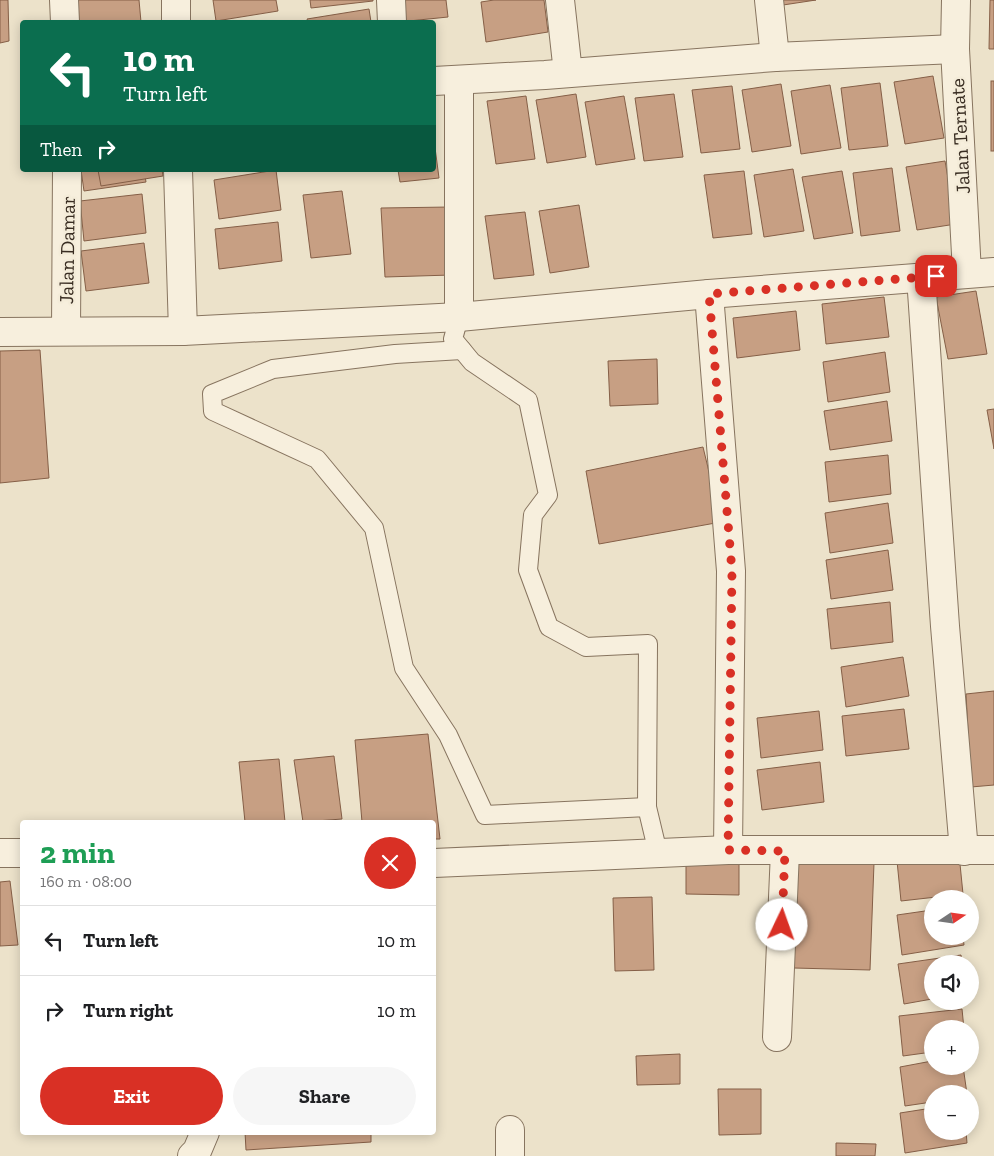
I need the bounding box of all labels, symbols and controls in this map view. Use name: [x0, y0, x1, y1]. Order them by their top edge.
text: 10 m: [123, 38, 195, 80]
icon: left: [40, 40, 105, 105]
street label: Jalan Ternate: [945, 78, 975, 194]
text: Turn left: [123, 80, 207, 107]
icon: right: [92, 135, 120, 163]
text: Then: [40, 138, 82, 161]
street label: Jalan Damar: [54, 196, 80, 304]
pin: [915, 255, 957, 297]
icon: arrive: [922, 262, 950, 290]
text: 2 min: [40, 835, 115, 871]
button: close: [364, 837, 416, 889]
text: 160 m · 08:00: [40, 872, 132, 891]
north arrow: [924, 890, 979, 945]
map controls: [924, 890, 979, 1140]
position arrow: [755, 898, 807, 950]
icon: left: [40, 927, 68, 955]
text: Turn left: [83, 929, 158, 952]
text: 10 m: [377, 929, 416, 952]
button: sound: [924, 955, 979, 1010]
icon: right: [40, 997, 68, 1025]
text: Turn right: [83, 999, 173, 1022]
text: 10 m: [377, 999, 416, 1022]
button: +: [924, 1020, 979, 1075]
button: Exit: [40, 1067, 223, 1125]
button: Share: [233, 1067, 416, 1125]
button: −: [924, 1085, 979, 1140]

